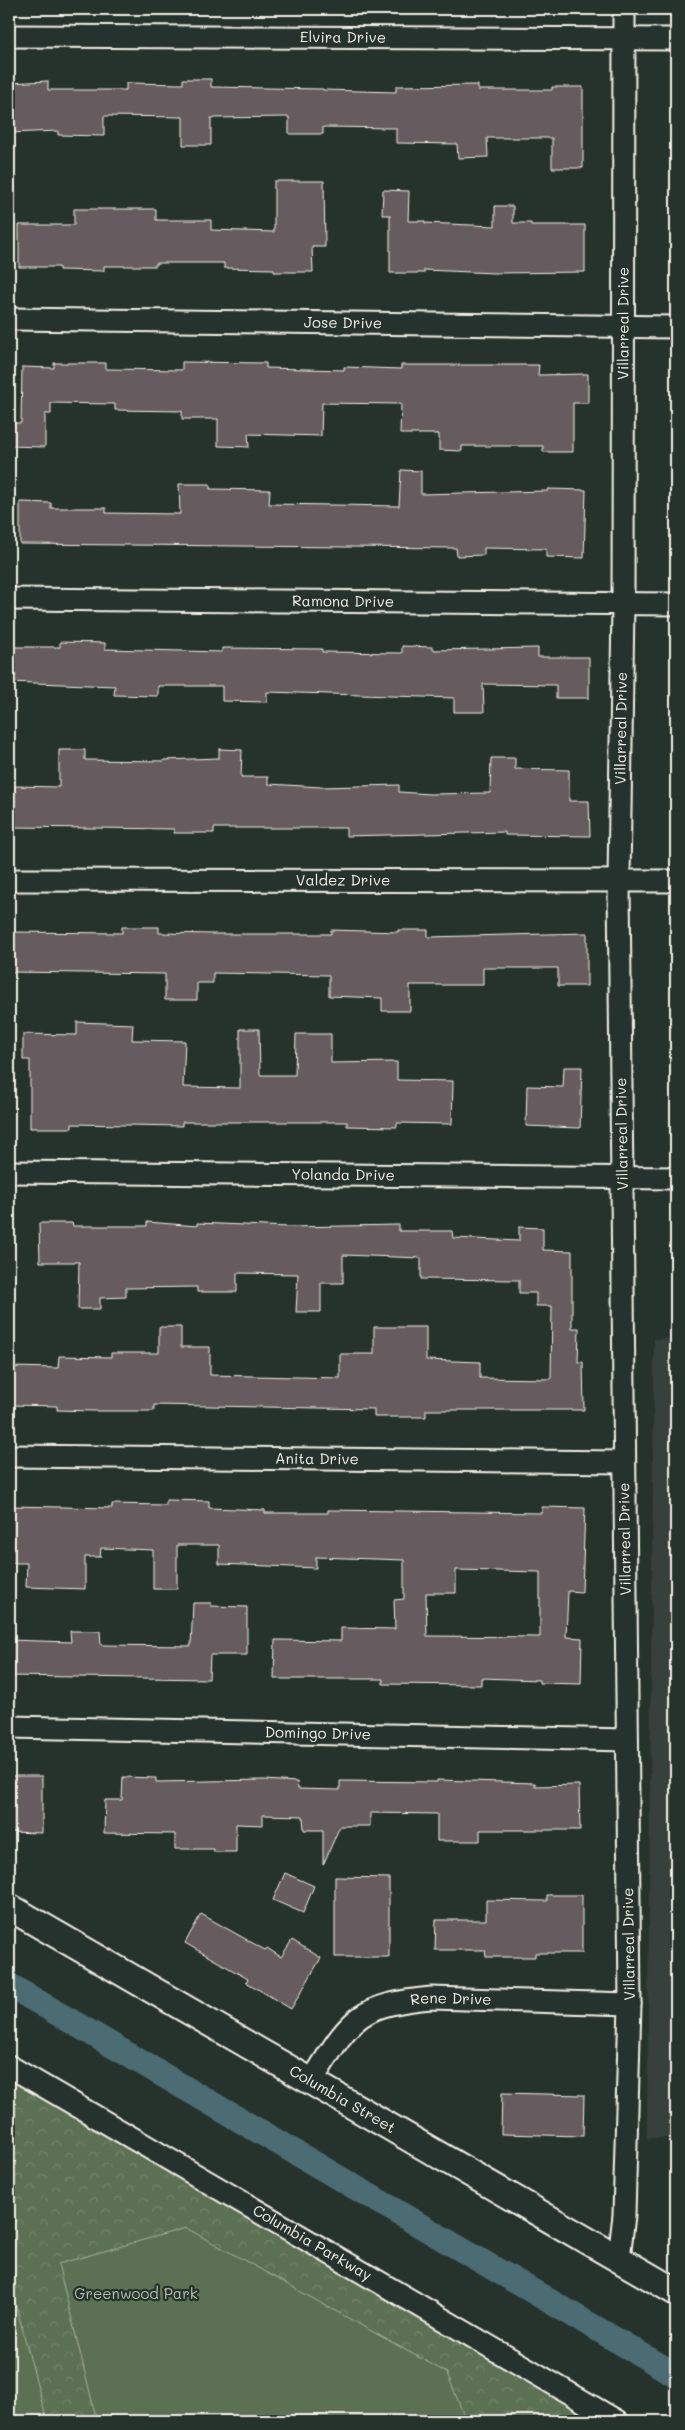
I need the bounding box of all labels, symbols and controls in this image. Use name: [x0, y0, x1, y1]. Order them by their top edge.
street label: Elvira Drive: [300, 26, 386, 47]
street label: Villarreal Drive: [612, 267, 633, 380]
street label: Jose Drive: [304, 312, 382, 332]
street label: Ramona Drive: [292, 590, 394, 611]
street label: Villarreal Drive: [609, 672, 631, 785]
street label: Valdez Drive: [296, 869, 390, 890]
street label: Villarreal Drive: [610, 1077, 632, 1191]
street label: Yolanda Drive: [291, 1164, 395, 1184]
street label: Anita Drive: [275, 1448, 359, 1468]
street label: Villarreal Drive: [613, 1482, 635, 1596]
street label: Domingo Drive: [265, 1721, 371, 1744]
street label: Villarreal Drive: [617, 1887, 639, 2001]
street label: Rene Drive: [409, 1987, 492, 2009]
street label: Columbia Street: [286, 2060, 400, 2137]
street label: Columbia Parkway: [249, 2200, 376, 2285]
park label: Greenwood Park: [74, 2283, 198, 2303]

